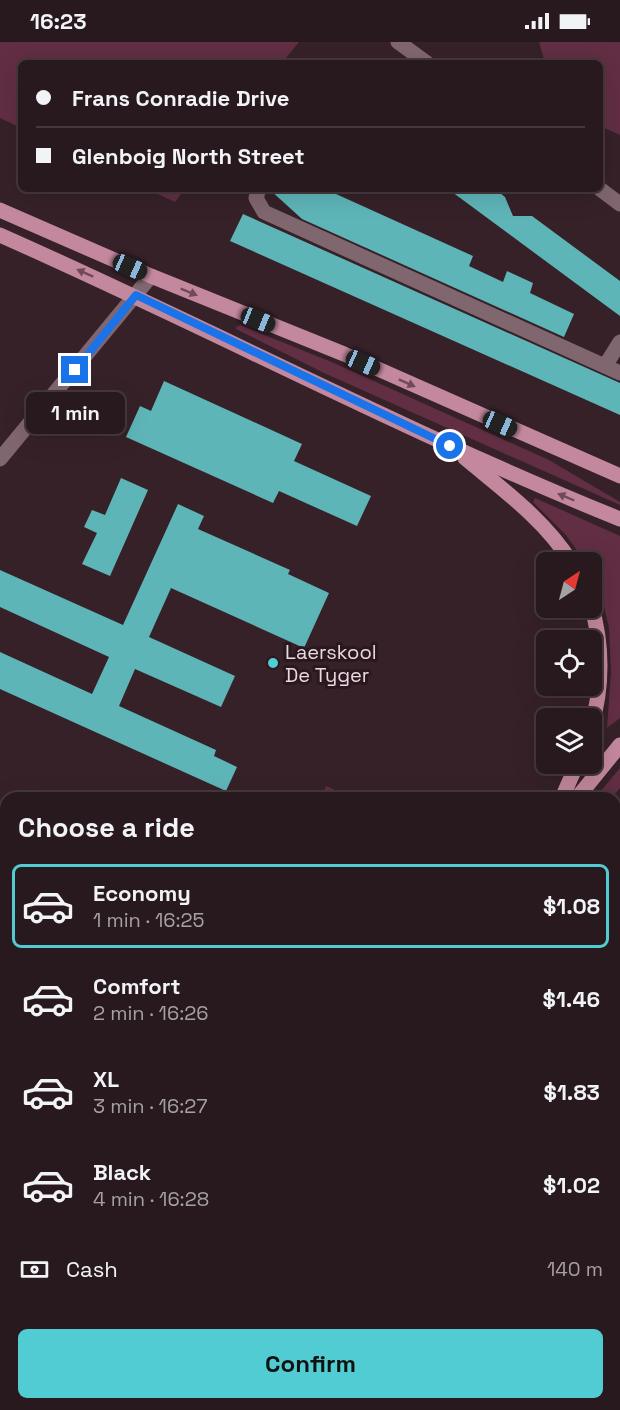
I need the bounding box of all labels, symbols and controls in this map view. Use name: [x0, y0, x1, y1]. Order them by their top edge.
text: 16:23: [30, 7, 87, 35]
text: Frans Conradie Drive: [72, 84, 290, 112]
text: Glenboig North Street: [72, 142, 304, 170]
car: [110, 251, 150, 283]
one-way arrow: [76, 268, 93, 277]
one-way arrow: [180, 287, 198, 297]
car: [238, 305, 278, 335]
car: [343, 347, 383, 379]
route end: [61, 356, 88, 383]
one-way arrow: [399, 378, 416, 387]
callout: 1 min: [26, 391, 124, 433]
text: 1 min: [51, 400, 100, 426]
car: [480, 408, 520, 440]
route start: [436, 432, 463, 459]
one-way arrow: [557, 492, 575, 501]
north arrow: [536, 552, 602, 618]
map controls: [536, 552, 602, 774]
button: locate: [536, 630, 602, 696]
place label: Laerskool De Tyger: [285, 639, 377, 688]
marker: Laerskool De Tyger: [266, 656, 280, 670]
button: layers: [536, 708, 602, 774]
text: Choose a ride: [18, 810, 195, 845]
icon: car: [21, 879, 75, 933]
text: Economy: [93, 879, 191, 907]
text: $1.08: [543, 892, 600, 920]
text: 1 min · 16:25: [93, 907, 205, 933]
icon: car: [21, 972, 75, 1026]
text: Comfort: [93, 972, 181, 1000]
text: $1.46: [543, 985, 600, 1013]
text: 2 min · 16:26: [93, 1000, 209, 1026]
icon: car: [21, 1065, 75, 1119]
text: XL: [93, 1065, 119, 1093]
text: $1.83: [544, 1078, 600, 1106]
text: 3 min · 16:27: [93, 1093, 207, 1119]
icon: car: [21, 1158, 75, 1212]
text: Black: [93, 1158, 151, 1186]
text: $1.02: [543, 1171, 600, 1199]
text: 4 min · 16:28: [93, 1186, 209, 1212]
icon: cash: [18, 1253, 51, 1286]
text: Cash: [66, 1255, 118, 1283]
text: 140 m: [547, 1256, 603, 1282]
button: Confirm: [18, 1329, 603, 1398]

